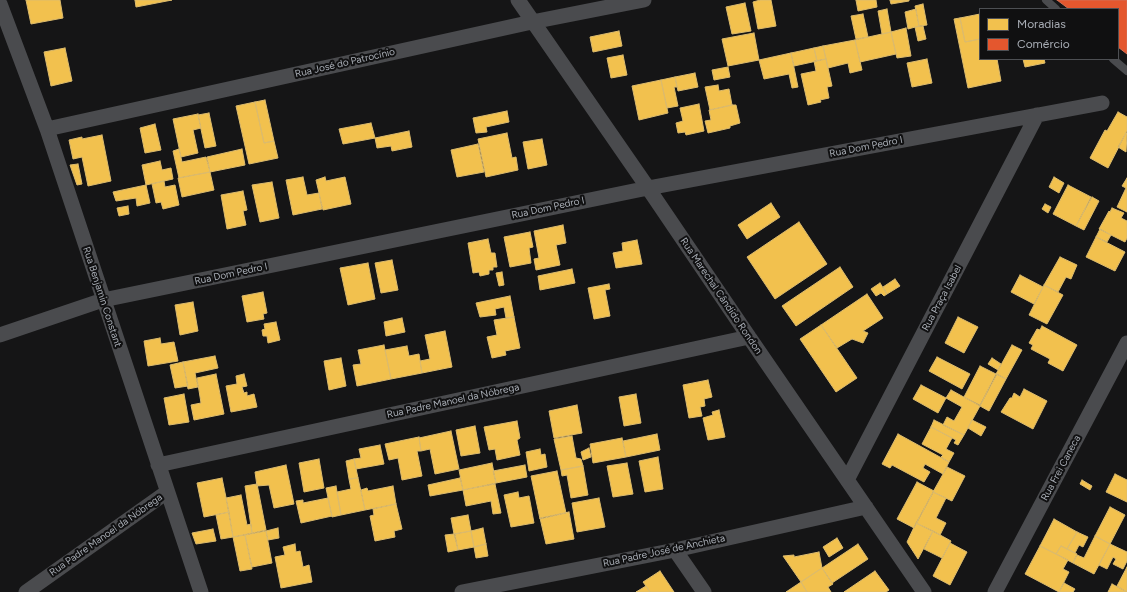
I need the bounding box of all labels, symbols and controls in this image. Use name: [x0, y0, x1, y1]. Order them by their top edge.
legend: [979, 8, 1119, 60]
text: Moradias: [1017, 17, 1066, 31]
text: Comércio: [1017, 37, 1070, 51]
street label: Rua José do Patrocínio: [294, 46, 396, 80]
street label: Rua Dom Pedro I: [828, 134, 904, 160]
street label: Rua Dom Pedro I: [510, 194, 586, 222]
street label: Rua Marechal Cândido Rondon: [678, 236, 764, 356]
street label: Rua Benjamin Constant: [80, 245, 124, 349]
street label: Rua Dom Pedro I: [193, 260, 269, 288]
street label: Rua Praça Isabel: [920, 263, 964, 333]
street label: Rua Padre Manoel da Nóbrega: [386, 381, 520, 421]
street label: Rua Frei Caneca: [1039, 433, 1083, 503]
street label: Rua Padre Manoel da Nóbrega: [47, 491, 165, 579]
street label: Rua Padre José de Anchieta: [602, 532, 726, 570]

